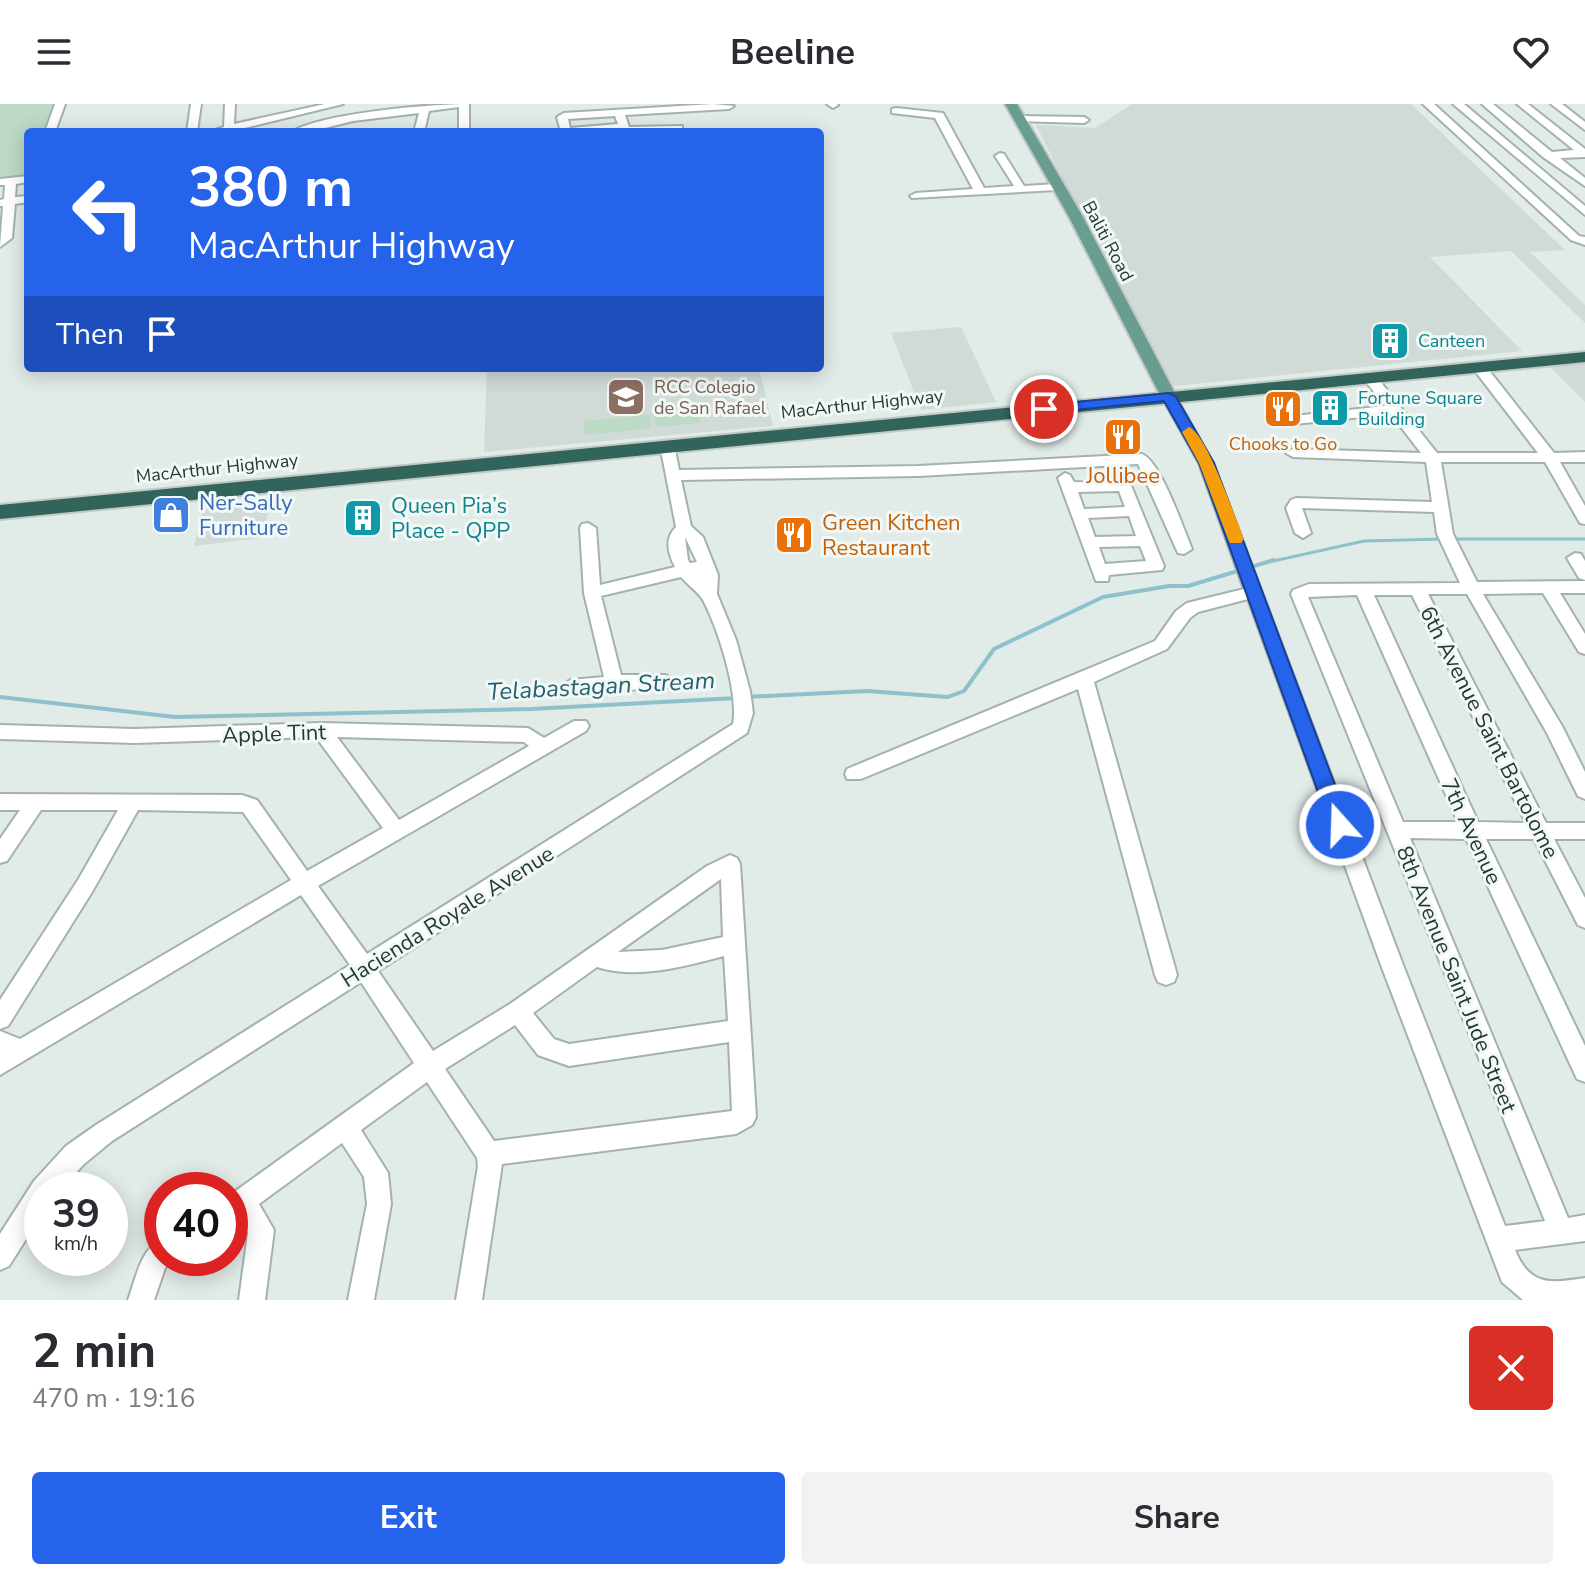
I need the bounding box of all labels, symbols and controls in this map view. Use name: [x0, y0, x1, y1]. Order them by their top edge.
text: Beeline: [730, 28, 855, 77]
icon: menu: [32, 30, 76, 74]
icon: heart: [1509, 30, 1553, 74]
text: 380 m: [188, 149, 353, 226]
icon: left: [56, 160, 160, 264]
street label: Baliti Road: [1077, 196, 1139, 286]
text: MacArthur Highway: [188, 222, 514, 271]
icon: arrive: [140, 312, 184, 356]
text: Then: [56, 314, 124, 355]
building icon: Canteen: [1369, 320, 1411, 362]
place label: Canteen: [1418, 329, 1485, 353]
place label: RCC Colegio de San Rafael: [654, 375, 767, 420]
pin: [1010, 375, 1078, 443]
school or university icon: RCC Colegio de San Rafael: [605, 376, 647, 418]
street label: MacArthur Highway: [780, 383, 945, 424]
place label: Fortune Square Building: [1358, 386, 1482, 431]
icon: arrive: [1022, 387, 1066, 431]
building icon: Fortune Square Building: [1309, 387, 1351, 429]
restaurant icon: Chooks to Go: [1262, 388, 1304, 430]
restaurant icon: Jollibee: [1102, 416, 1144, 458]
place label: Chooks to Go: [1229, 432, 1337, 456]
street label: MacArthur Highway: [135, 447, 300, 488]
place label: Jollibee: [1085, 461, 1160, 491]
place label: Ner-Sally Furniture: [199, 488, 293, 543]
place label: Queen Pia’s Place - QPP: [391, 491, 510, 546]
shop icon: Ner-Sally Furniture: [150, 494, 192, 536]
building icon: Queen Pia’s Place - QPP: [342, 497, 384, 539]
place label: Green Kitchen Restaurant: [822, 508, 961, 563]
restaurant icon: Green Kitchen Restaurant: [773, 514, 815, 556]
street label: 6th Avenue Saint Bartolome: [1412, 601, 1566, 864]
water label: Telabastagan Stream: [486, 664, 716, 708]
street label: Apple Tint: [222, 717, 327, 751]
street label: 7th Avenue: [1433, 773, 1509, 889]
position arrow: [1298, 783, 1382, 867]
street label: Hacienda Royale Avenue: [335, 839, 560, 995]
street label: 8th Avenue Saint Jude Street: [1389, 841, 1524, 1118]
speed limit sign: 40: [144, 1172, 248, 1276]
text: 39: [52, 1187, 100, 1241]
text: km/h: [54, 1230, 98, 1257]
text: 2 min: [32, 1318, 156, 1384]
button: close: [1469, 1326, 1553, 1410]
text: 470 m · 19:16: [32, 1381, 195, 1416]
button: Exit: [32, 1472, 785, 1564]
button: Share: [801, 1472, 1553, 1564]

